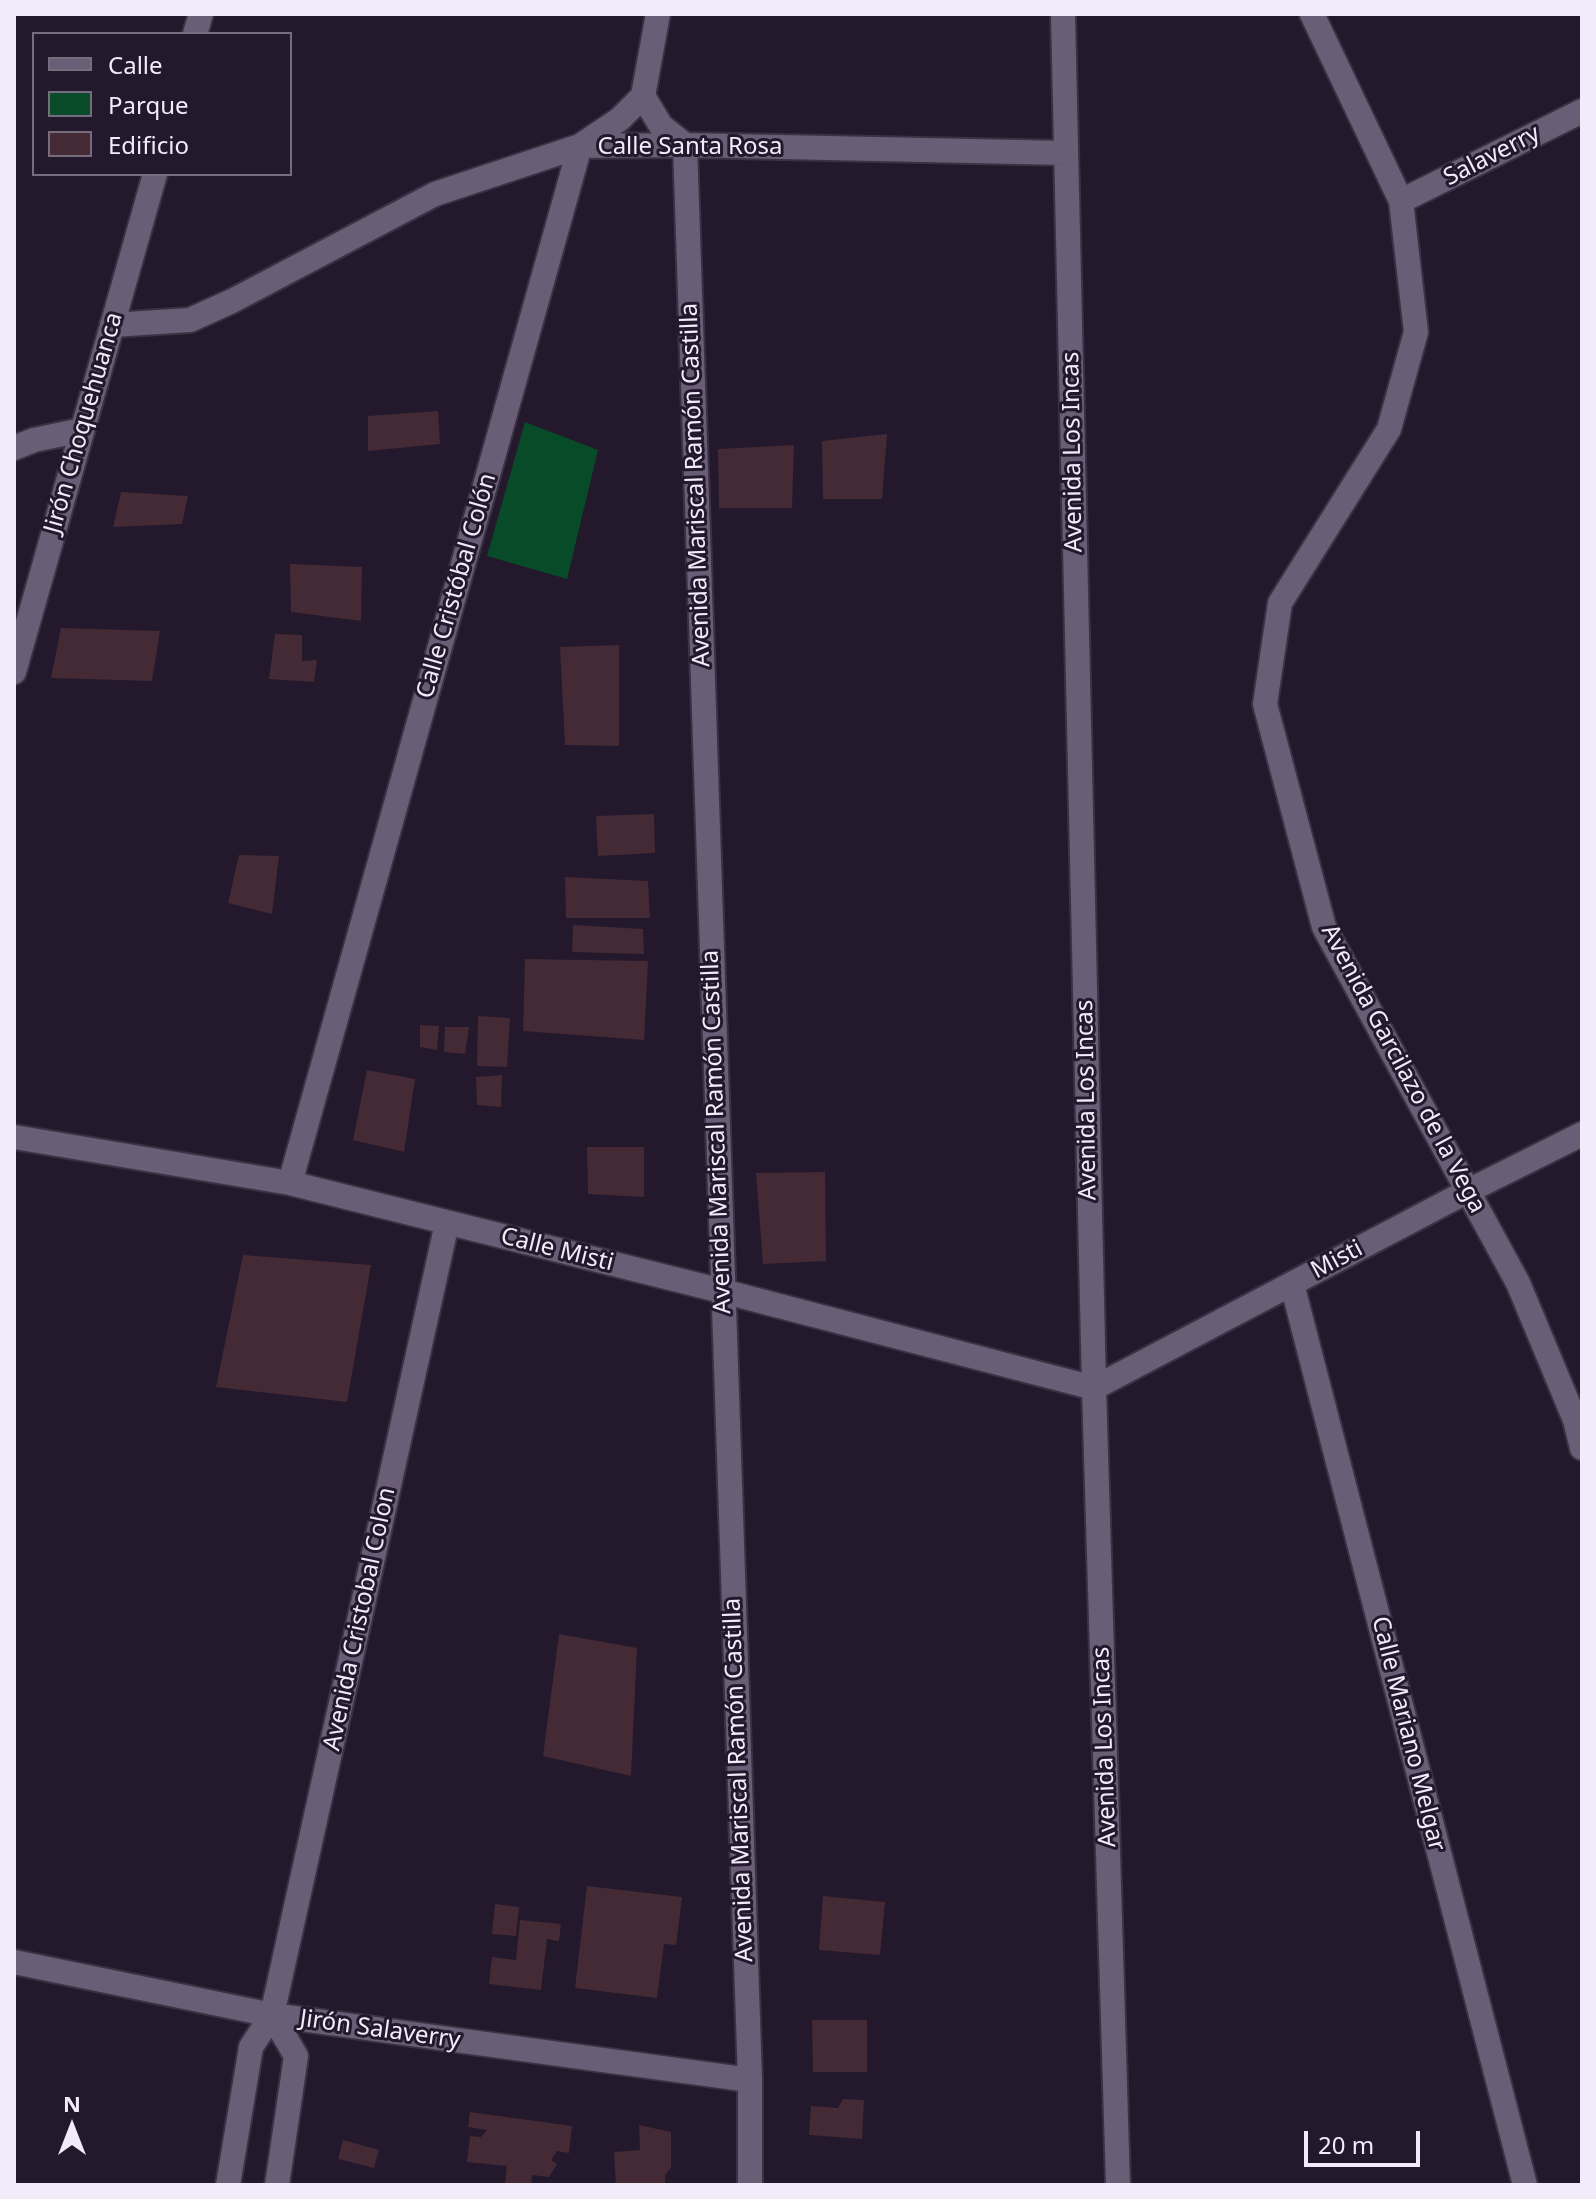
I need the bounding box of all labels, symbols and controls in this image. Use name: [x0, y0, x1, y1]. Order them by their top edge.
legend: [32, 32, 292, 176]
text: Calle: [108, 48, 163, 81]
text: Parque: [108, 88, 189, 121]
street label: Salaverry: [1439, 120, 1545, 192]
text: Edificio: [108, 128, 189, 161]
street label: Calle Santa Rosa: [597, 133, 783, 161]
street label: Avenida Mariscal Ramón Castilla: [675, 303, 717, 667]
street label: Jirón Choquehuanca: [39, 309, 129, 537]
street label: Avenida Los Incas: [1057, 351, 1089, 553]
street label: Calle Cristóbal Colón: [411, 470, 503, 702]
street label: Avenida Garcilazo de la Vega: [1315, 920, 1491, 1218]
street label: Avenida Mariscal Ramón Castilla: [696, 950, 738, 1314]
street label: Avenida Los Incas: [1071, 999, 1103, 1201]
street label: Calle Misti: [498, 1222, 616, 1278]
street label: Misti: [1306, 1235, 1368, 1285]
street label: Avenida Cristobal Colon: [318, 1485, 402, 1753]
street label: Avenida Mariscal Ramón Castilla: [718, 1598, 760, 1962]
street label: Calle Mariano Melgar: [1365, 1614, 1451, 1854]
street label: Avenida Los Incas: [1087, 1646, 1123, 1848]
street label: Jirón Salaverry: [298, 2004, 462, 2056]
north arrow: [32, 2087, 112, 2167]
text: N: [63, 2088, 81, 2118]
scale bar: [1308, 2115, 1424, 2165]
text: 20 m: [1318, 2128, 1374, 2161]

